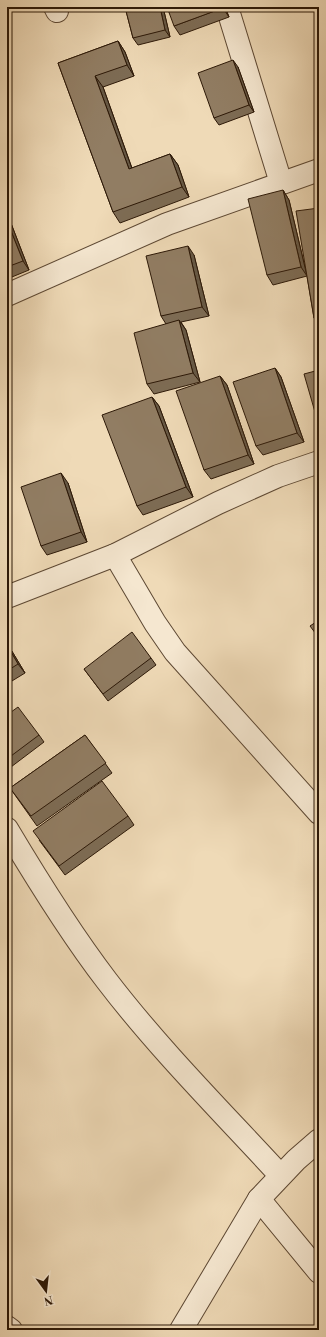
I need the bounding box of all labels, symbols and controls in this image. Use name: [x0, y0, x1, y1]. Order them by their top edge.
north arrow: [26, 1271, 66, 1311]
text: N: [42, 1292, 54, 1308]

